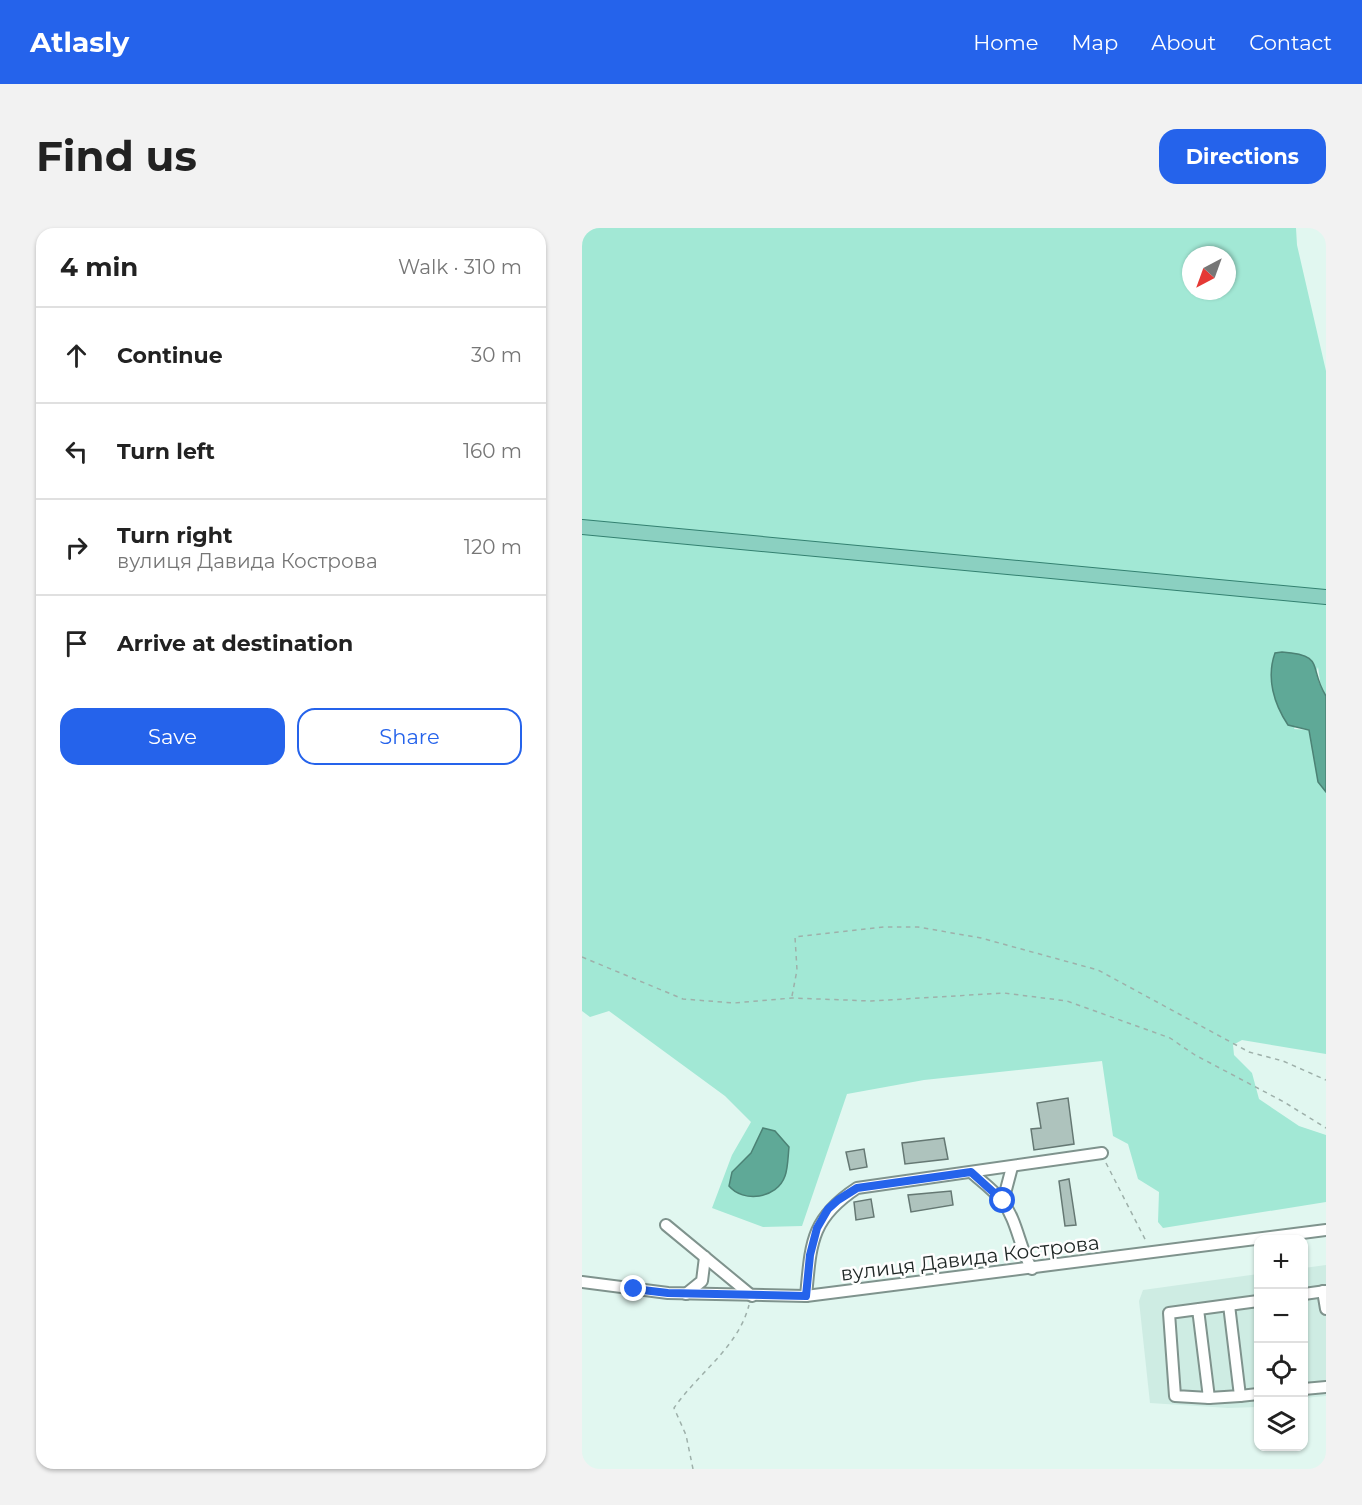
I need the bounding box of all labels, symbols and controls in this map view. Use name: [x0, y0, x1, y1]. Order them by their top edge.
text: Atlasly: [30, 25, 129, 59]
text: Home: [973, 30, 1038, 55]
text: Map: [1071, 30, 1118, 55]
text: About: [1151, 30, 1216, 55]
text: Contact: [1249, 30, 1332, 55]
button: Directions: [1159, 129, 1326, 184]
text: Find us: [36, 130, 197, 182]
north arrow: [1182, 246, 1236, 300]
text: 4 min: [60, 251, 138, 283]
text: Walk · 310 m: [398, 255, 522, 279]
icon: ahead: [60, 339, 93, 372]
text: Continue: [117, 342, 223, 369]
text: 30 m: [471, 343, 522, 367]
icon: left: [60, 435, 93, 468]
text: Turn left: [117, 438, 215, 465]
text: 160 m: [463, 439, 522, 463]
text: Turn right: [117, 522, 232, 549]
icon: right: [60, 531, 93, 564]
text: 120 m: [464, 535, 522, 559]
text: вулиця Давида Кострова: [117, 549, 378, 573]
icon: arrive: [60, 627, 93, 660]
text: Arrive at destination: [117, 630, 353, 657]
button: Save: [60, 708, 285, 765]
button: Share: [297, 708, 522, 765]
route start: [989, 1187, 1015, 1213]
street label: вулиця Давида Кострова: [839, 1230, 1101, 1286]
map controls: [1254, 1235, 1308, 1451]
button: +: [1254, 1235, 1308, 1289]
route end: [620, 1275, 646, 1301]
button: −: [1254, 1289, 1308, 1343]
button: locate: [1254, 1343, 1308, 1397]
button: layers: [1254, 1397, 1308, 1451]

